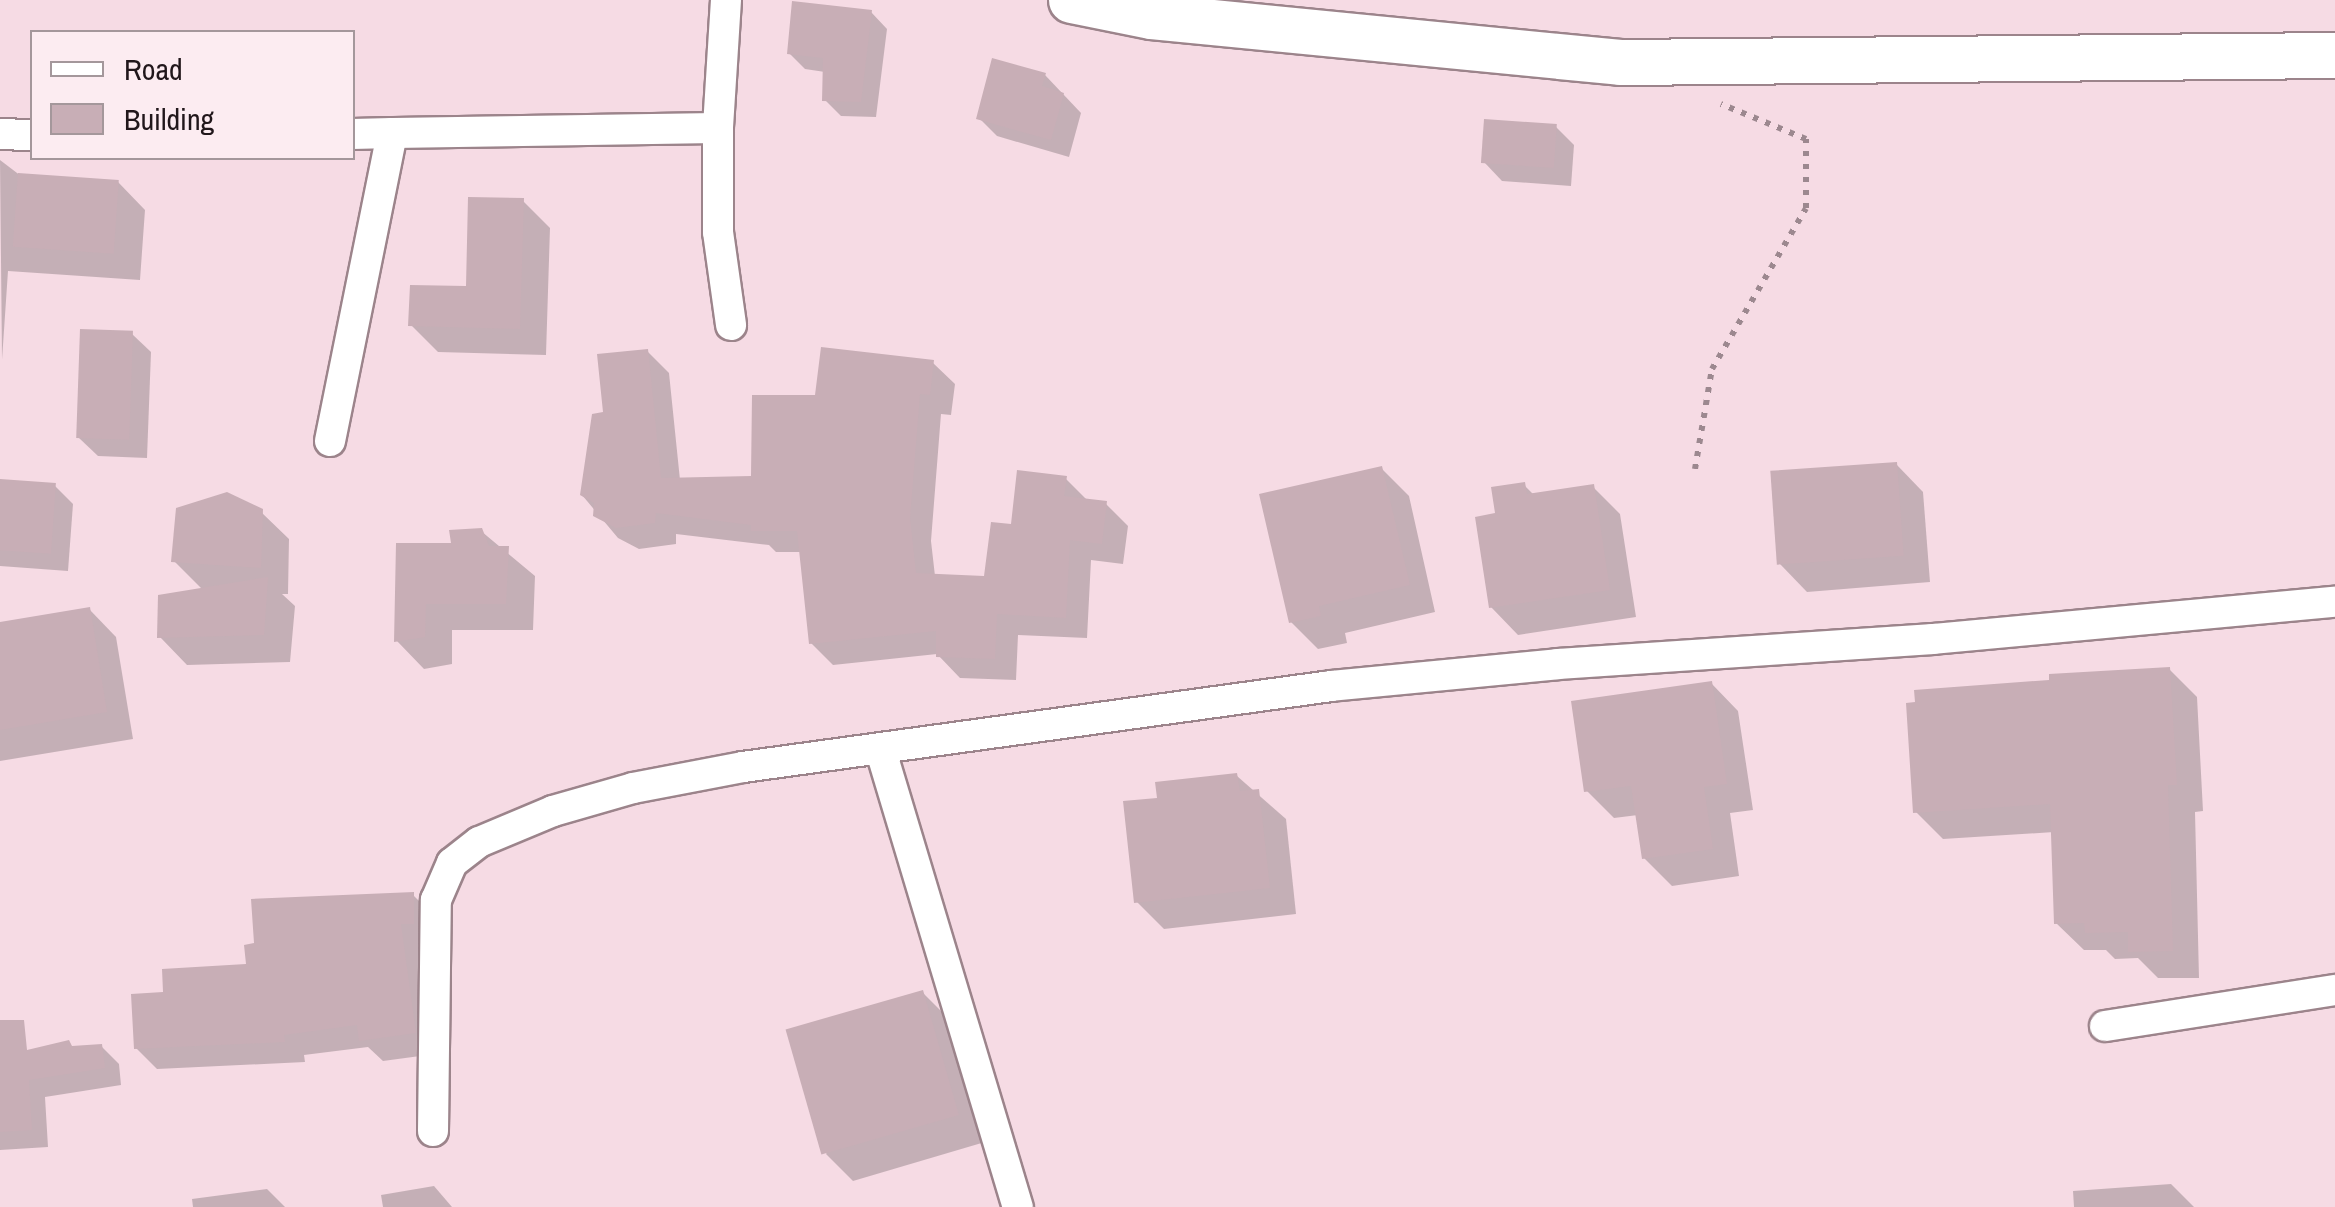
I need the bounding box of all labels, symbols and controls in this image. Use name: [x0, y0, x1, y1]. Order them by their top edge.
legend: [30, 30, 355, 160]
text: Road: [124, 49, 183, 89]
text: Building: [124, 99, 214, 139]

